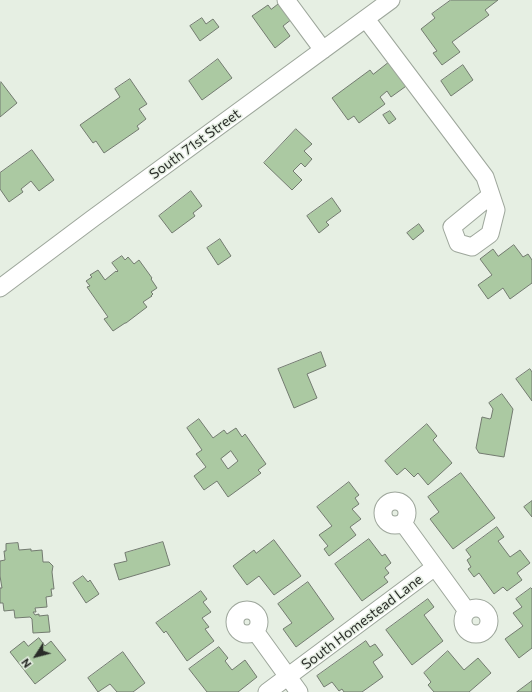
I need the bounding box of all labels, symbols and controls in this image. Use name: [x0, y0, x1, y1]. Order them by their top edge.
street label: South 71st Street: [146, 105, 244, 183]
street label: South Homestead Lane: [298, 571, 426, 673]
north arrow: [16, 636, 56, 676]
text: N: [18, 656, 34, 671]

